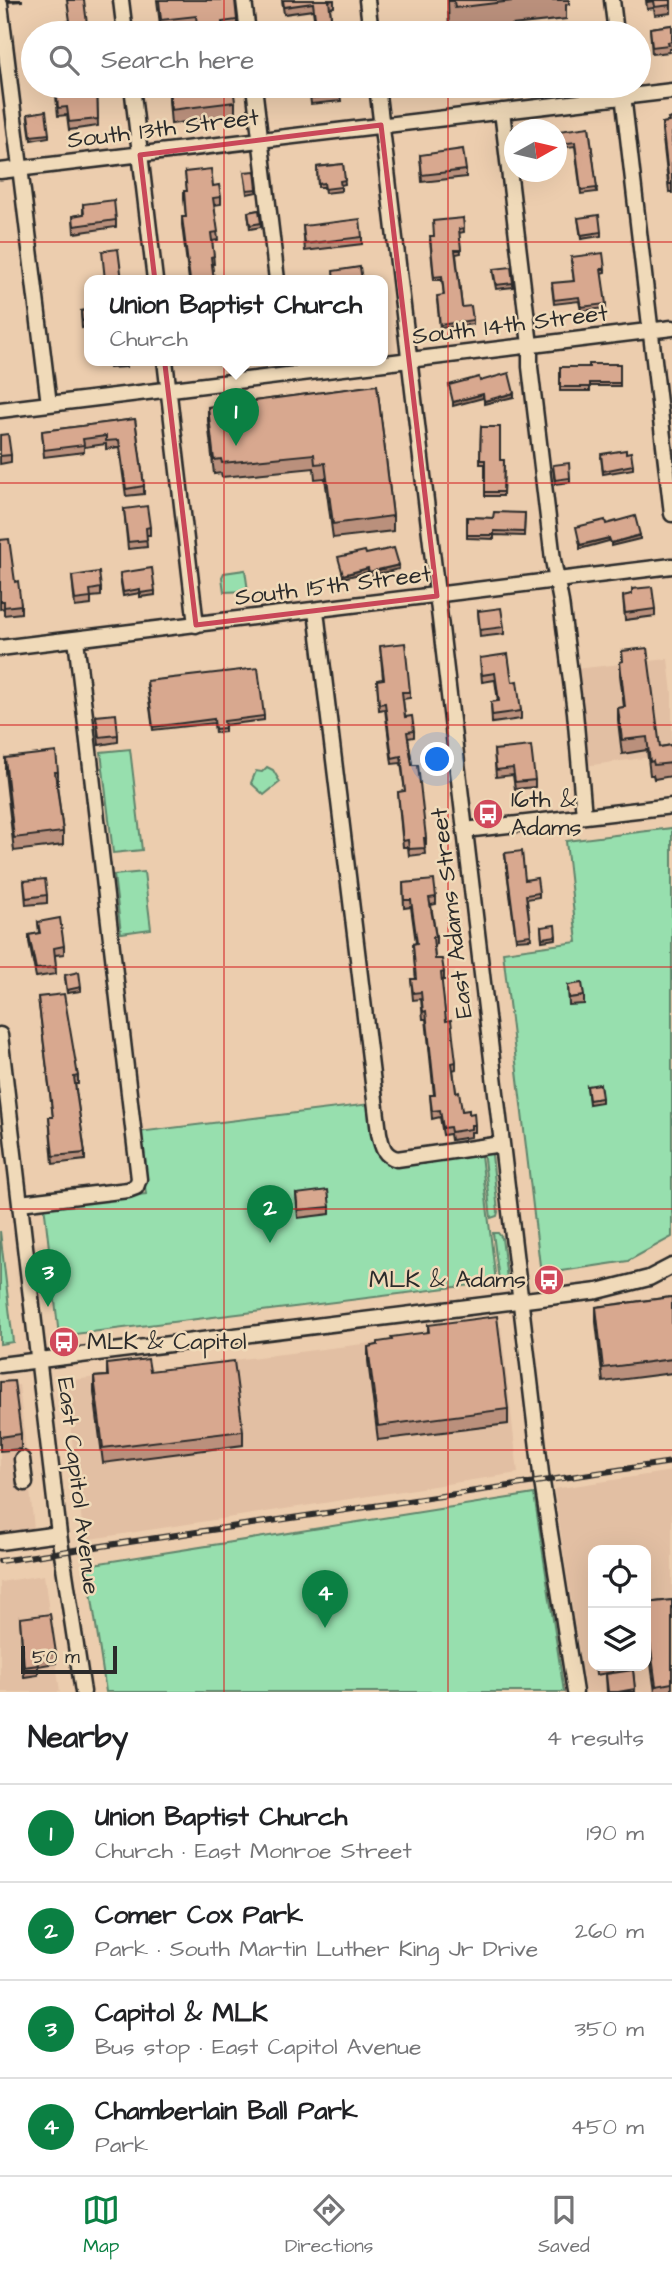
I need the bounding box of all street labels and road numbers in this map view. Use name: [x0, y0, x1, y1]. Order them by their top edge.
street label: South 13th Street: [65, 100, 261, 158]
street label: South 14th Street: [410, 296, 610, 354]
street label: South 15th Street: [233, 557, 433, 615]
street label: East Adams Street: [422, 805, 482, 1020]
street label: East Capitol Avenue: [48, 1375, 108, 1597]

